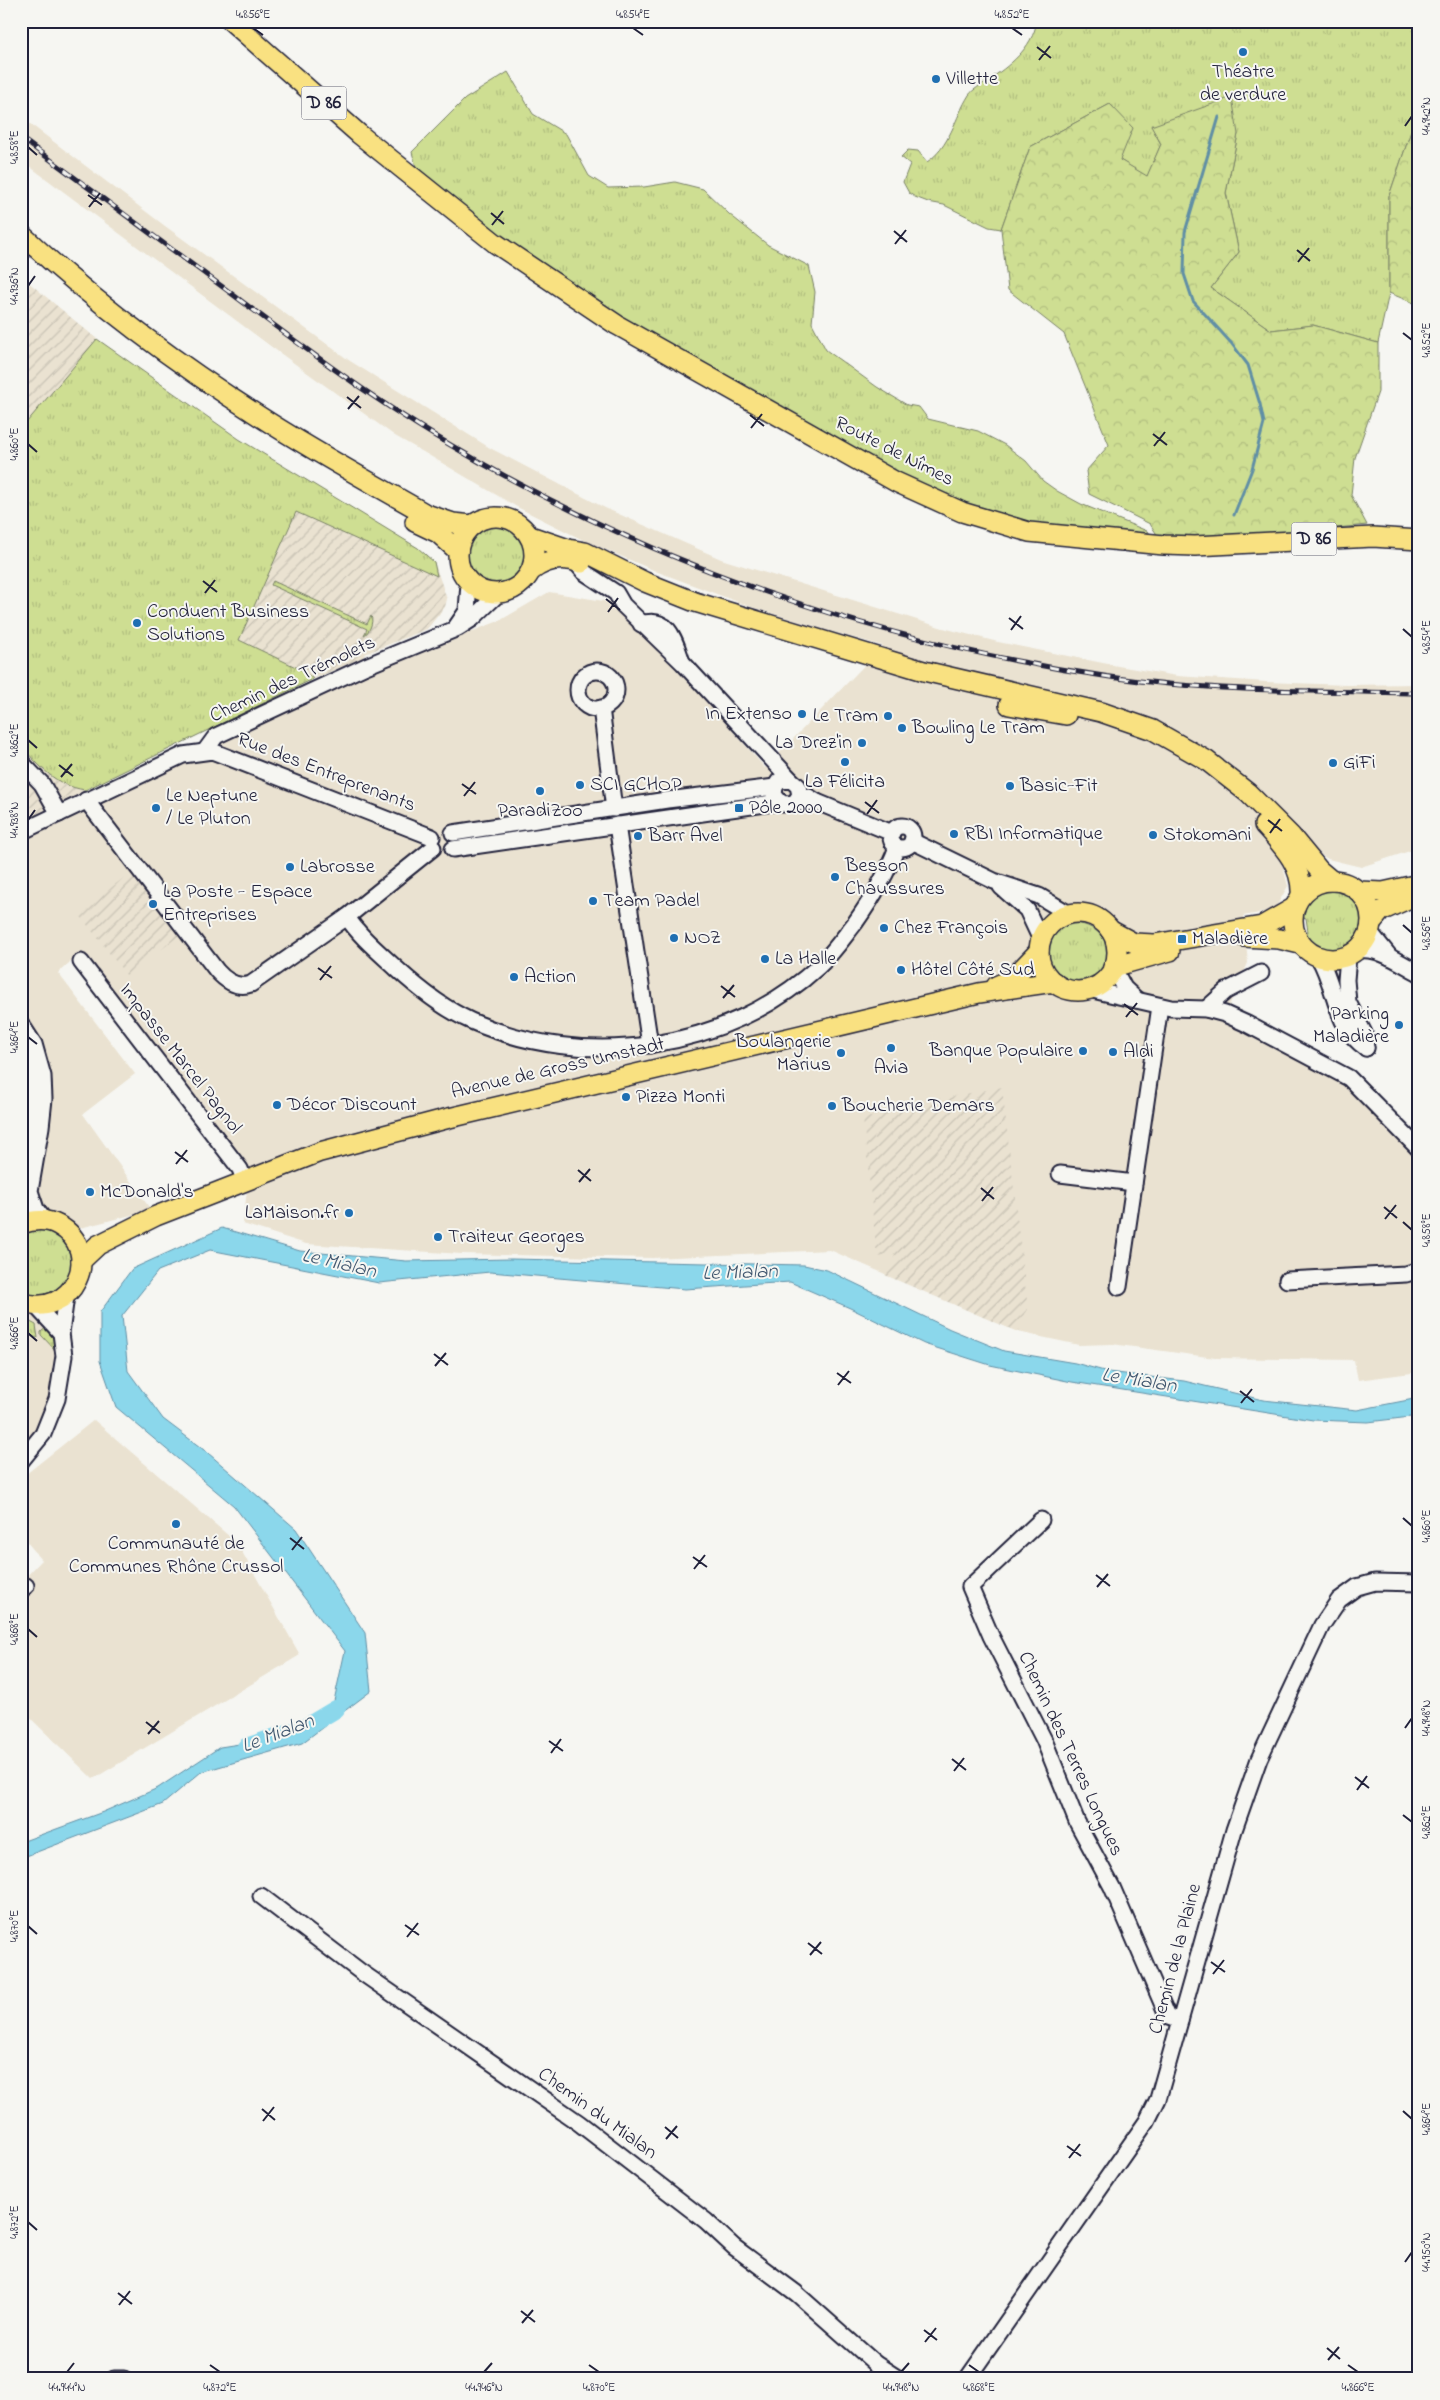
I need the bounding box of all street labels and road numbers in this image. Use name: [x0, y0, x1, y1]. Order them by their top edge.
road number: D 86: [302, 86, 346, 120]
street label: Route de Nîmes: [829, 409, 959, 495]
road number: D 86: [1292, 522, 1336, 556]
street label: Chemin des Trémolets: [205, 629, 381, 731]
street label: Rue des Entreprenants: [233, 726, 419, 820]
street label: Impasse Marcel Pagnol: [111, 977, 248, 1141]
street label: Avenue de Gross Umstadt: [448, 1030, 668, 1108]
street label: Chemin des Terres Longues: [1009, 1647, 1130, 1862]
street label: Chemin de la Plaine: [1142, 1880, 1210, 2037]
street label: Chemin du Mialan: [531, 2061, 663, 2167]

